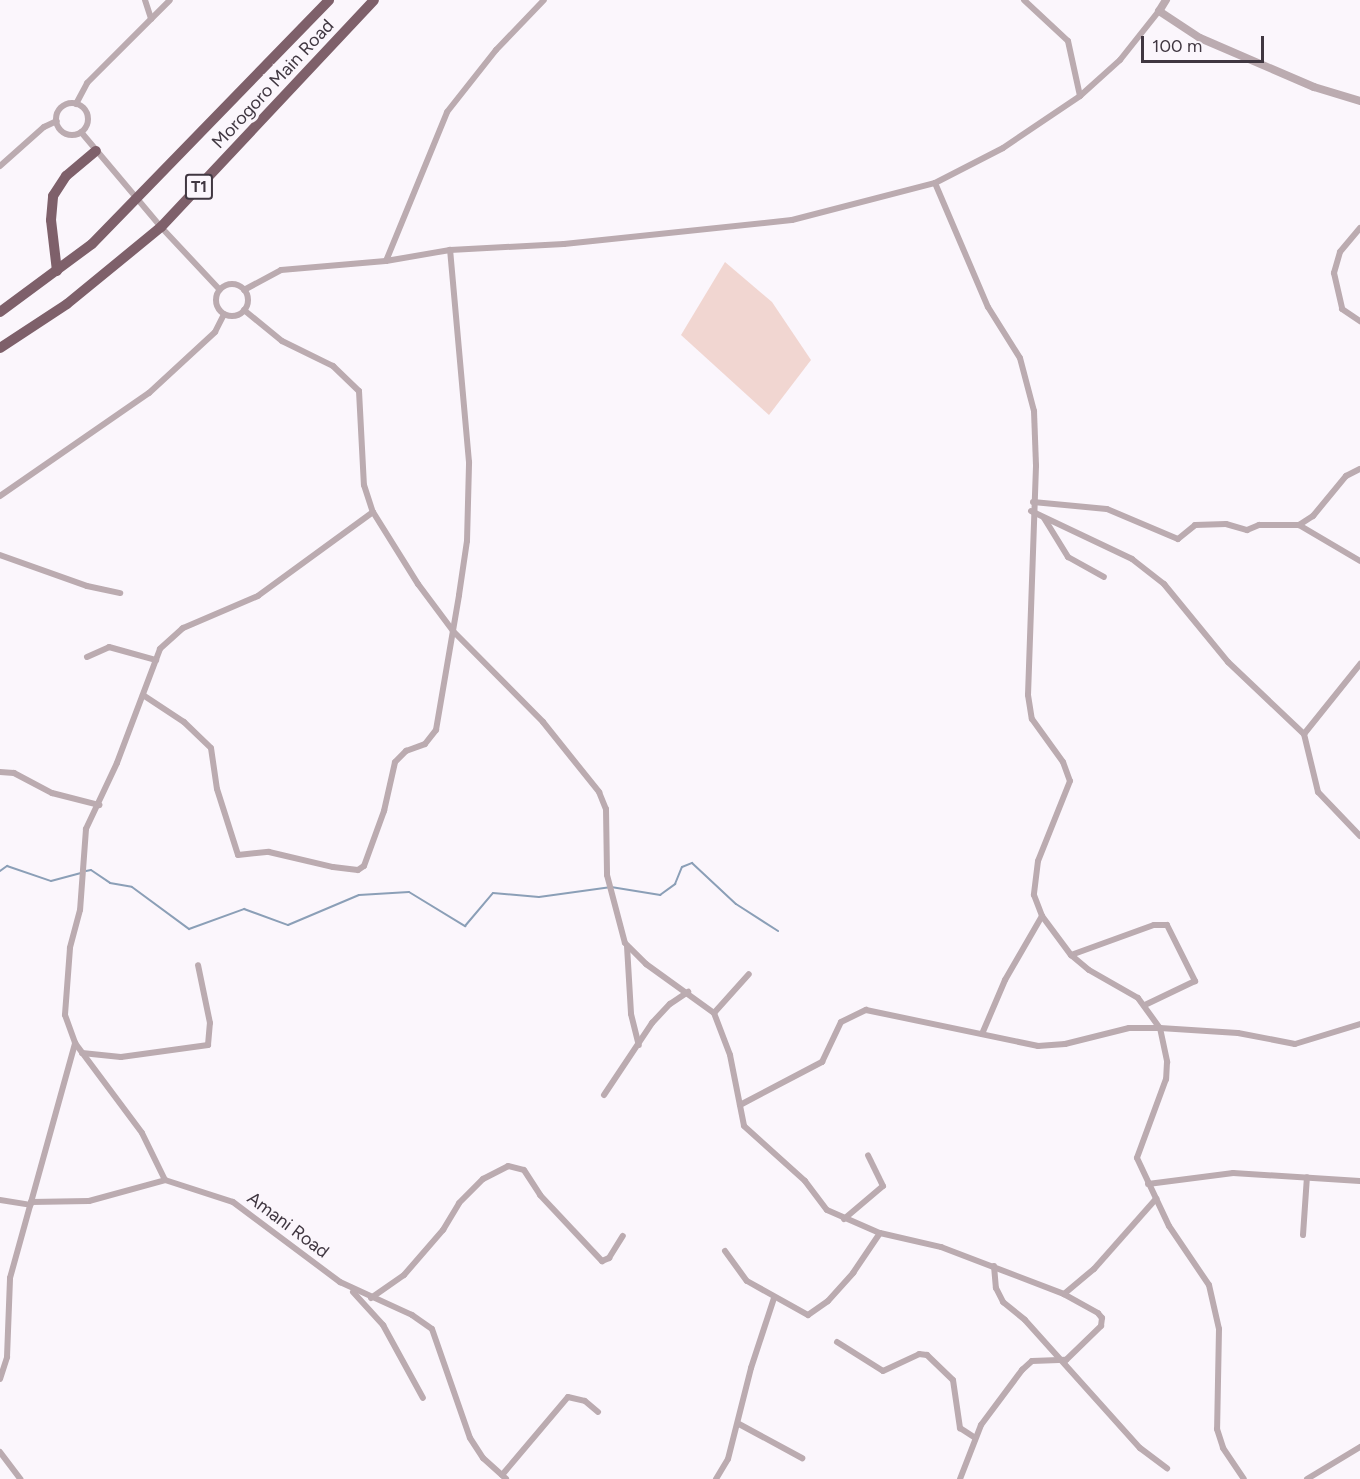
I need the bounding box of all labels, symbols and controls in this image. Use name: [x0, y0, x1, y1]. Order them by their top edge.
street label: Morogoro Main Road: [208, 15, 338, 153]
scale bar: [1144, 24, 1267, 62]
text: 100 m: [1152, 35, 1202, 57]
road number: T1: [184, 174, 214, 200]
street label: Amani Road: [243, 1187, 333, 1263]

